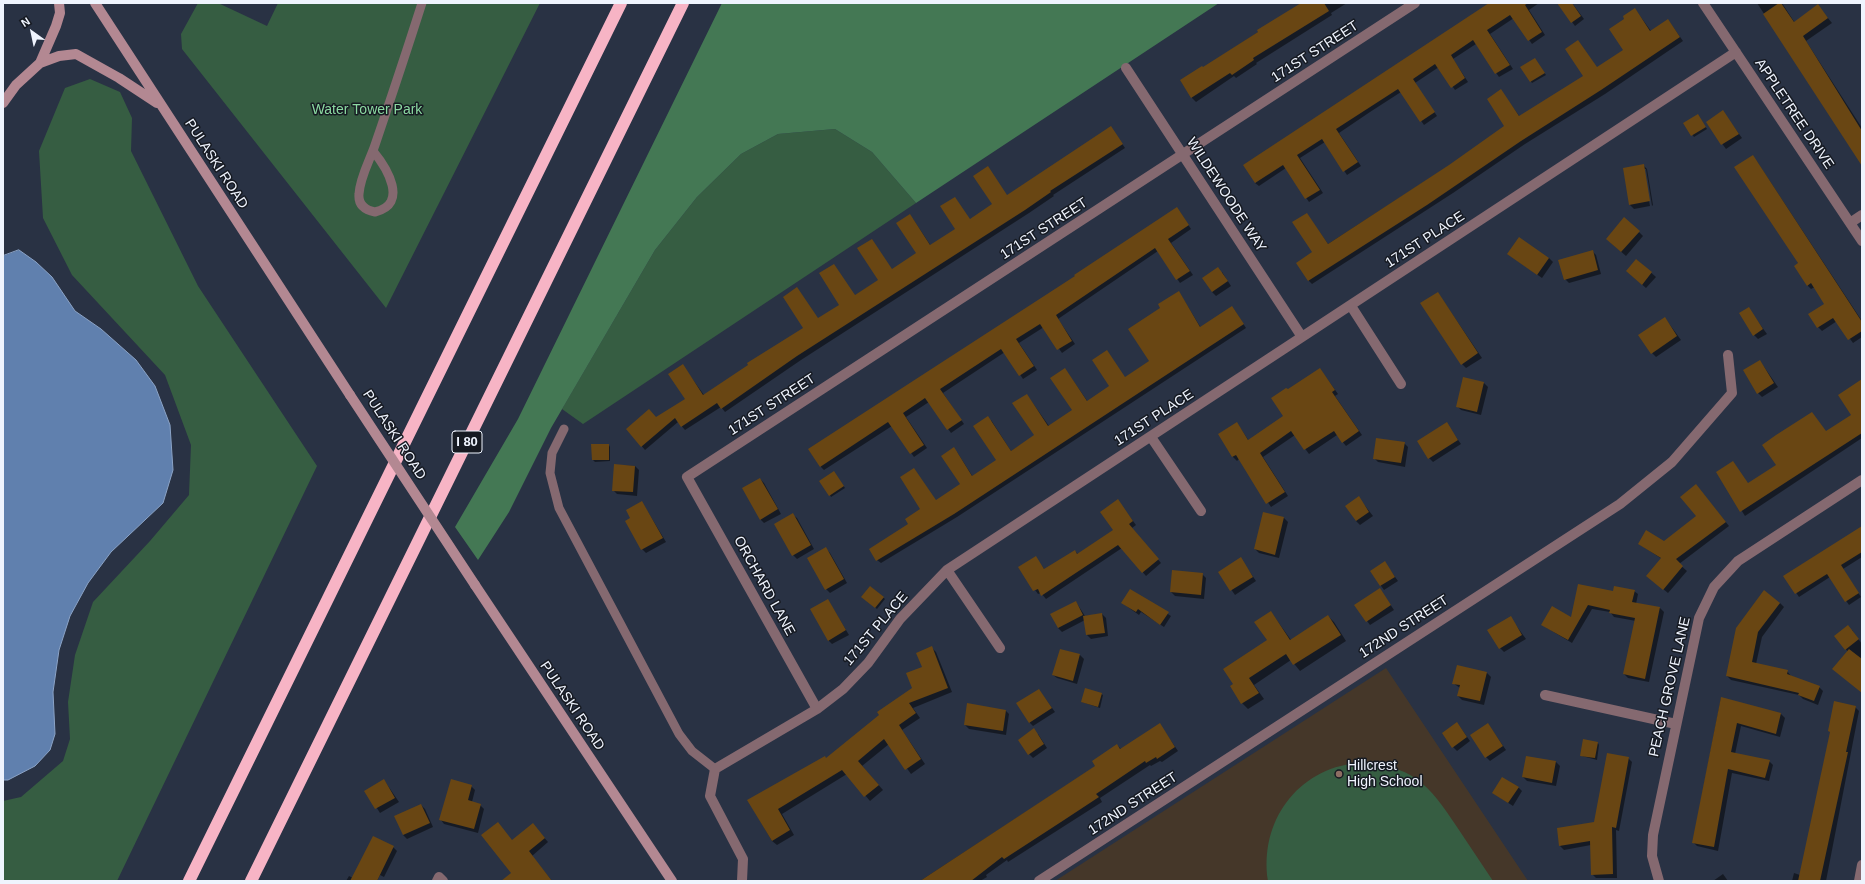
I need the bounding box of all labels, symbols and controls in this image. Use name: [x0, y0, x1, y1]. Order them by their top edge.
north arrow: [12, 12, 52, 52]
text: N: [19, 15, 32, 29]
street label: 171ST STREET: [1268, 18, 1362, 86]
street label: APPLETREE DRIVE: [1751, 56, 1837, 172]
park label: Water Tower Park: [312, 102, 422, 118]
street label: PULASKI ROAD: [181, 116, 251, 212]
street label: WILDEWOODE WAY: [1183, 135, 1269, 255]
street label: 171ST STREET: [997, 195, 1091, 263]
street label: 171ST PLACE: [1382, 208, 1468, 272]
street label: 171ST STREET: [725, 371, 819, 439]
street label: 171ST PLACE: [1111, 386, 1197, 450]
street label: PULASKI ROAD: [359, 387, 429, 483]
road number: I 80: [452, 431, 482, 453]
street label: ORCHARD LANE: [730, 533, 798, 639]
street label: 171ST PLACE: [840, 589, 912, 669]
street label: 172ND STREET: [1356, 592, 1452, 662]
street label: PEACH GROVE LANE: [1646, 615, 1694, 759]
street label: PULASKI ROAD: [536, 658, 608, 754]
place label: Hillcrest High School: [1347, 758, 1422, 790]
street label: 172ND STREET: [1085, 769, 1181, 839]
marker: Hillcrest High School: [1334, 769, 1344, 779]

